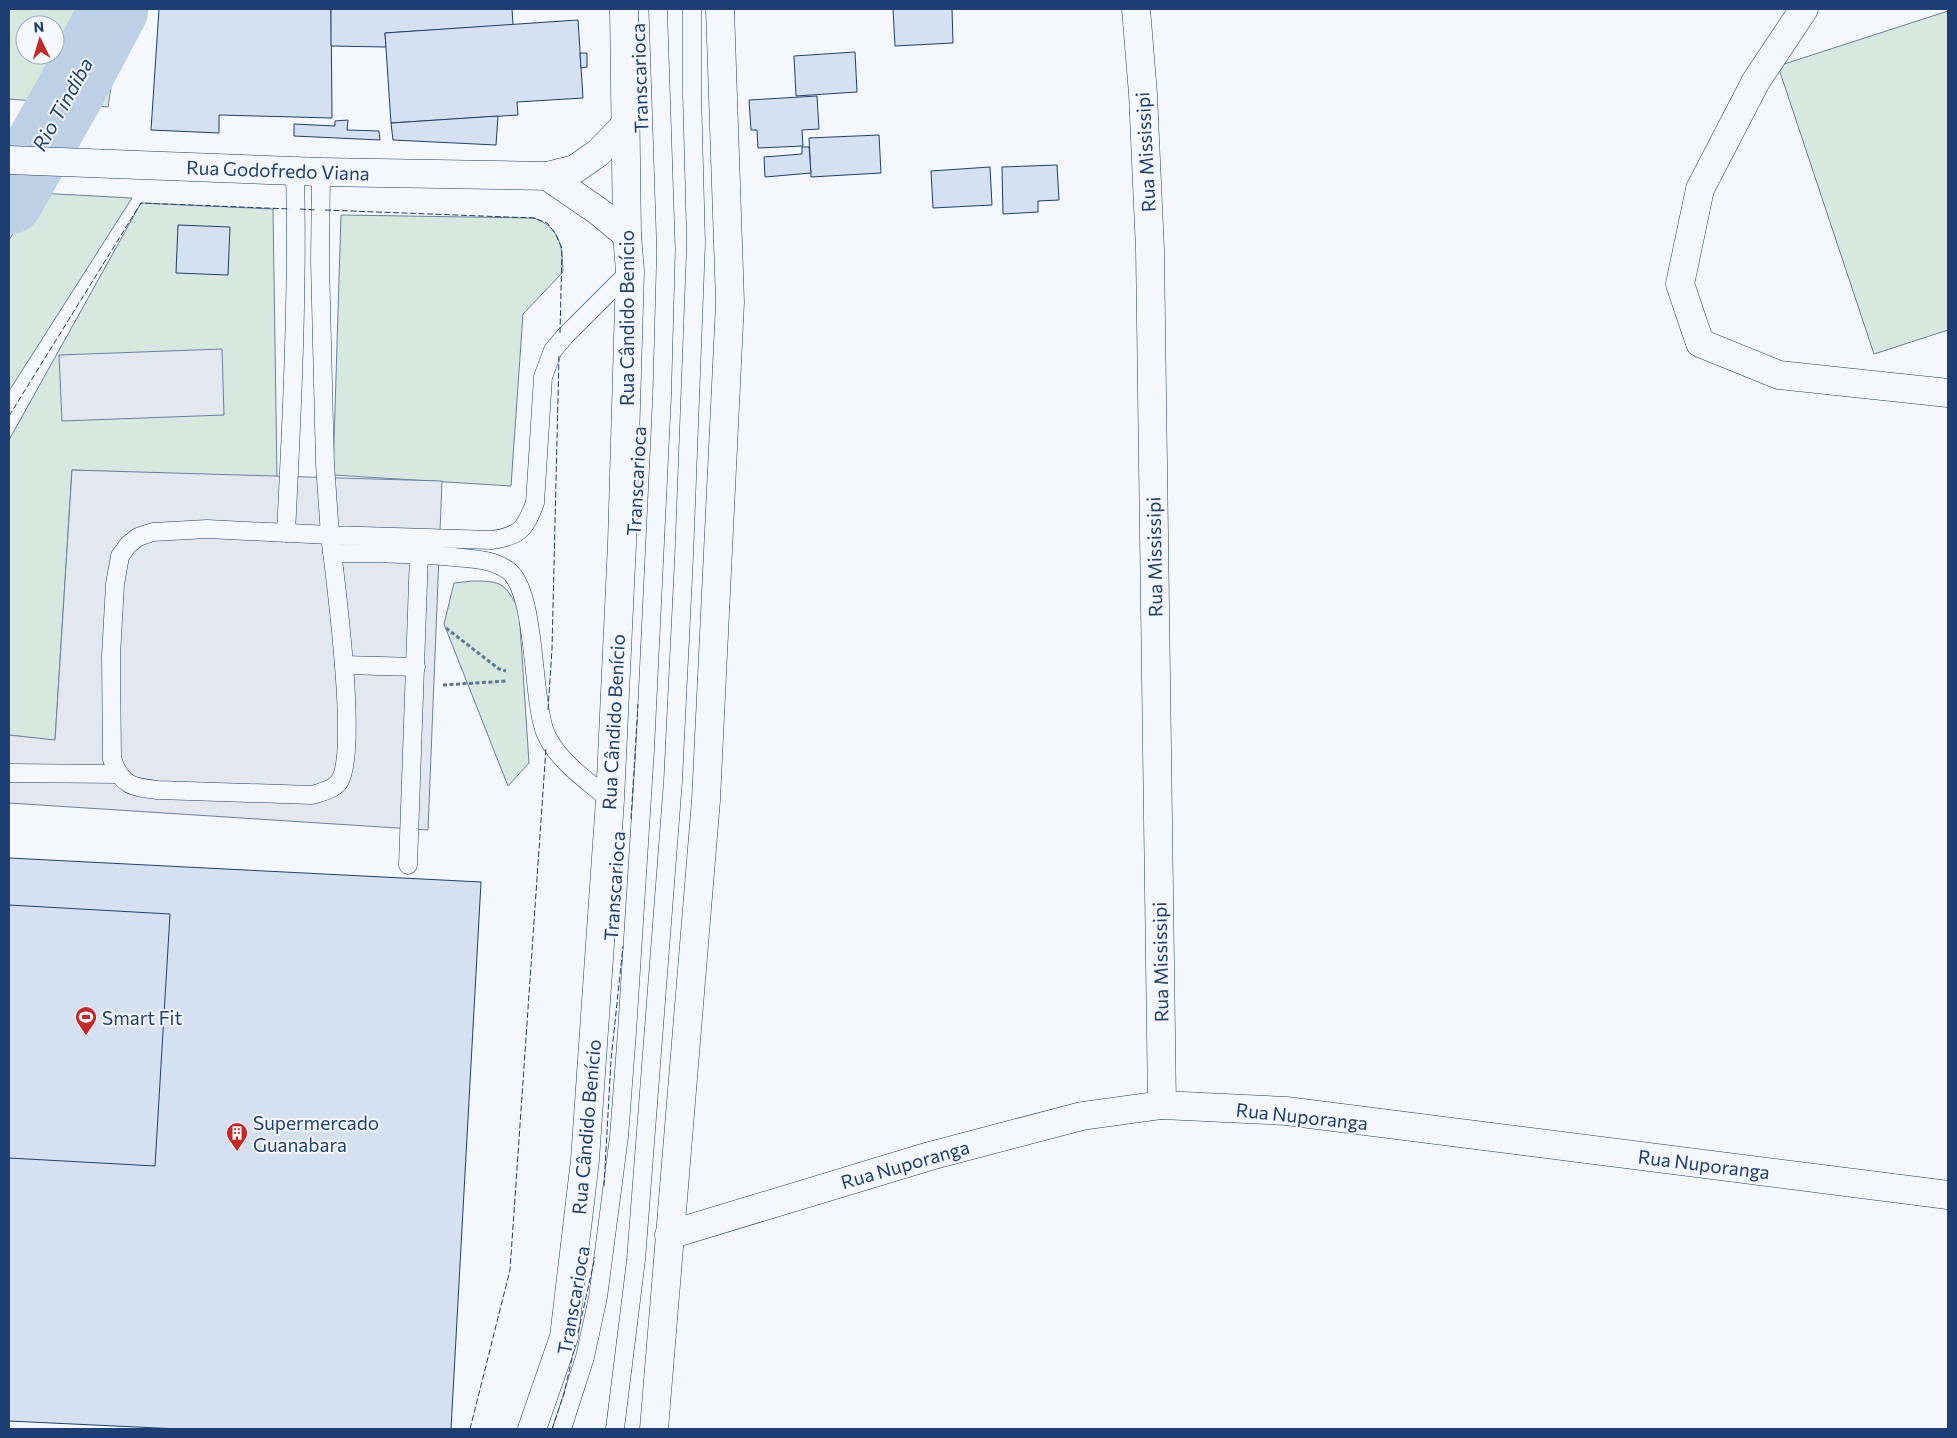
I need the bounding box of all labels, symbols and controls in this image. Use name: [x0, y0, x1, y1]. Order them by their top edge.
north arrow: [15, 15, 65, 65]
text: N: [33, 18, 45, 35]
street label: Transcarioca: [626, 23, 652, 133]
water label: Rio Tindiba: [27, 53, 97, 155]
street label: Rua Mississipi: [1130, 91, 1160, 213]
street label: Rua Godofredo Viana: [186, 155, 370, 185]
street label: Rua Cândido Benício: [615, 230, 638, 406]
street label: Transcarioca: [622, 425, 650, 537]
street label: Rua Mississipi: [1141, 497, 1167, 617]
street label: Rua Cândido Benício: [597, 633, 629, 811]
street label: Transcarioca: [599, 830, 629, 942]
street label: Rua Mississipi: [1147, 902, 1173, 1022]
sports icon: Smart Fit: [74, 1005, 98, 1036]
place label: Smart Fit: [102, 1006, 182, 1029]
street label: Rua Cândido Benício: [567, 1038, 605, 1216]
street label: Rua Nuporanga: [1235, 1098, 1369, 1134]
place label: Supermercado Guanabara: [253, 1111, 379, 1156]
building icon: Supermercado Guanabara: [225, 1121, 249, 1152]
street label: Rua Nuporanga: [838, 1135, 972, 1193]
street label: Rua Nuporanga: [1637, 1145, 1771, 1183]
street label: Transcarioca: [552, 1244, 594, 1356]

